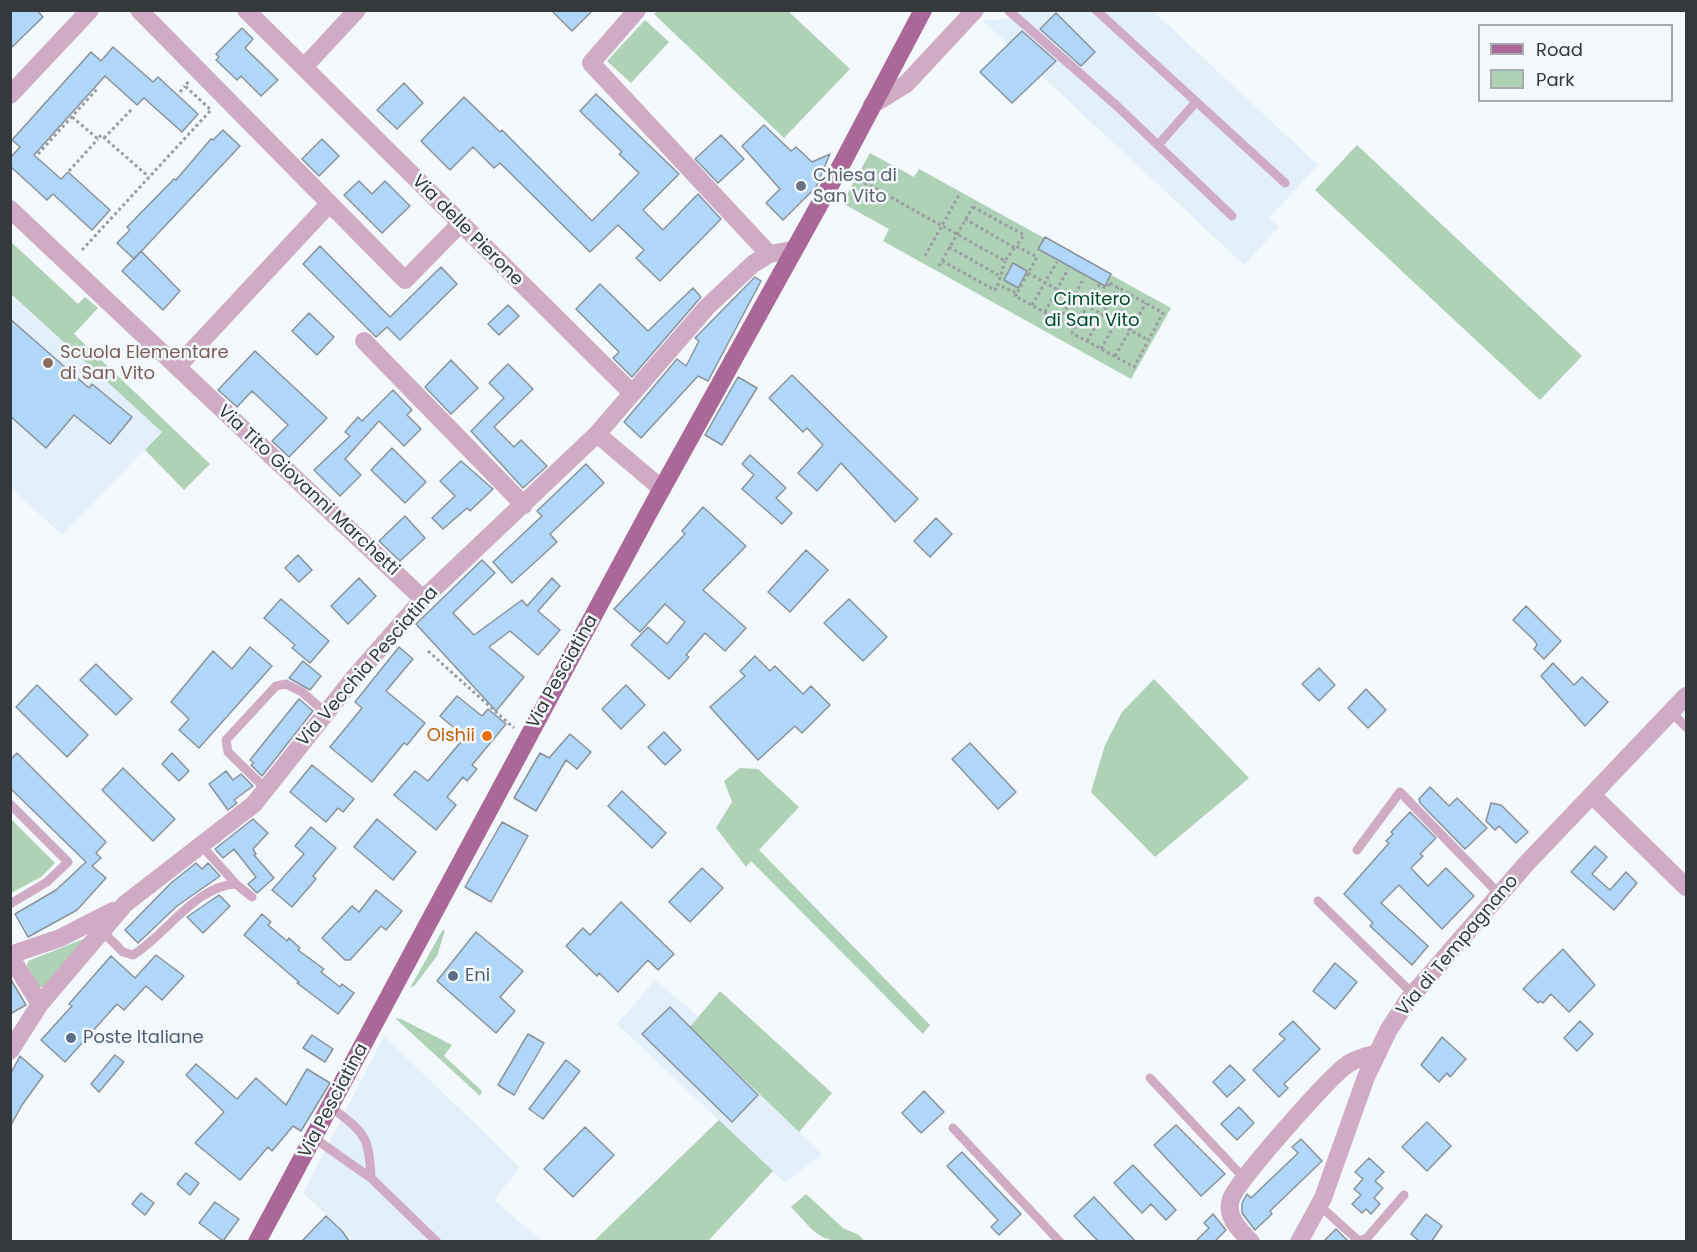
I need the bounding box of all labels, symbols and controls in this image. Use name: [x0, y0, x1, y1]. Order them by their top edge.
legend: [1478, 24, 1673, 102]
text: Road: [1536, 37, 1583, 62]
text: Park: [1536, 67, 1575, 92]
place label: Chiesa di San Vito: [813, 165, 897, 207]
street label: Via delle Pierone: [407, 171, 527, 291]
marker: Chiesa di San Vito: [794, 179, 808, 193]
park label: Cimitero di San Vito: [1044, 289, 1140, 332]
place label: Scuola Elementare di San Vito: [60, 342, 229, 385]
marker: Scuola Elementare di San Vito: [41, 356, 55, 370]
street label: Via Tito Giovanni Marchetti: [213, 401, 403, 581]
street label: Via Vecchia Pesciatina: [293, 583, 443, 751]
street label: Via Pesciatina: [523, 611, 603, 733]
place label: Oishii: [427, 725, 475, 747]
marker: Oishii: [480, 729, 494, 743]
street label: Via di Tempagnano: [1393, 871, 1523, 1021]
place label: Eni: [465, 965, 490, 987]
marker: Eni: [446, 969, 460, 983]
place label: Poste Italiane: [83, 1027, 204, 1049]
marker: Poste Italiane: [64, 1031, 78, 1045]
street label: Via Pesciatina: [295, 1040, 373, 1162]

